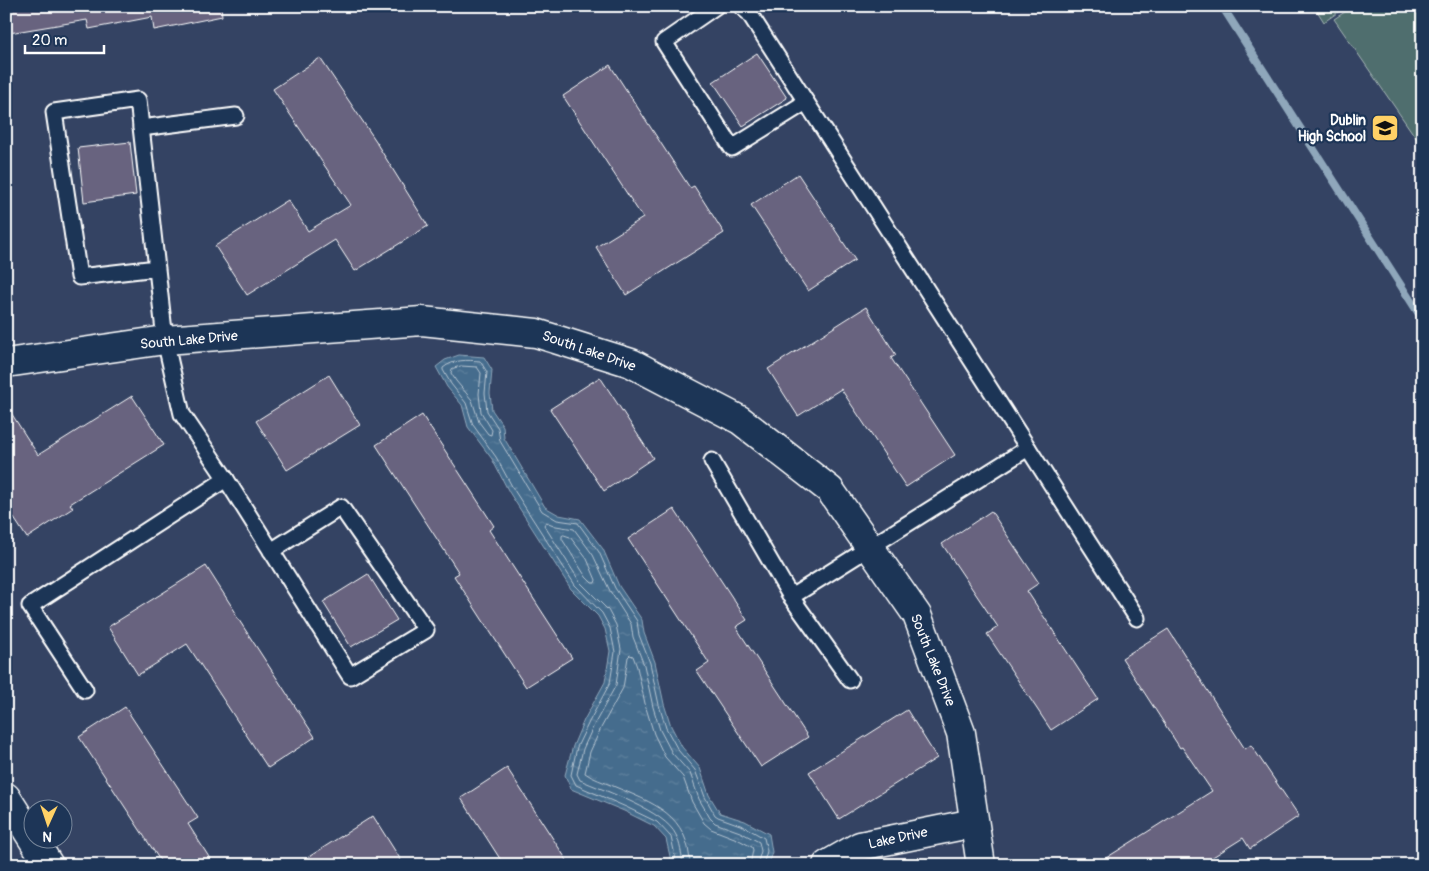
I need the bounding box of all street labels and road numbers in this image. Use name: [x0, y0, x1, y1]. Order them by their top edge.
street label: South Lake Drive: [139, 327, 239, 353]
street label: South Lake Drive: [540, 327, 638, 375]
street label: South Lake Drive: [907, 611, 959, 709]
street label: Lake Drive: [867, 823, 929, 853]

